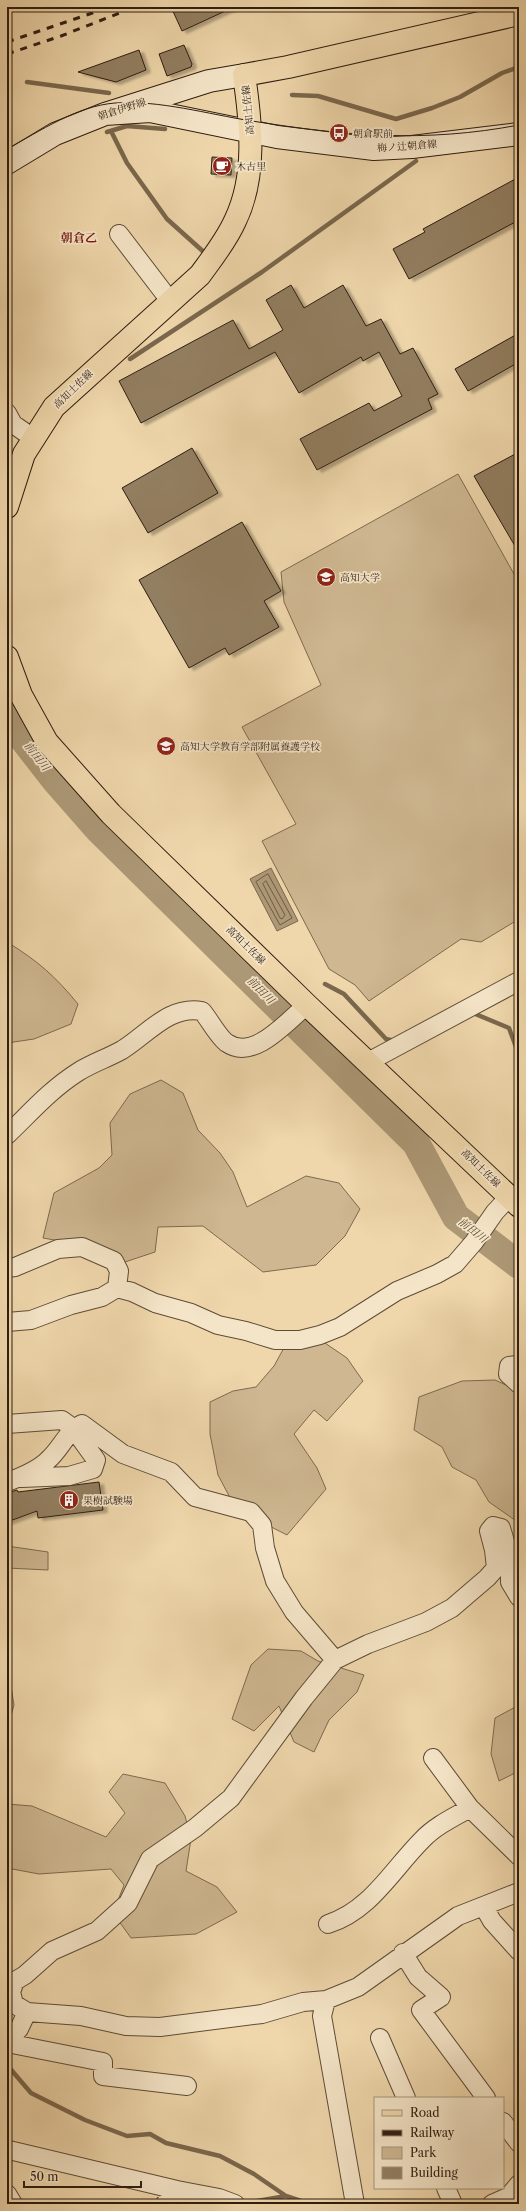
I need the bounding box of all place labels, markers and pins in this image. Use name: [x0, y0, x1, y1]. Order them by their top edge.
bus stop icon: 朝倉駅前: [328, 122, 350, 144]
place label: 朝倉駅前: [353, 127, 393, 140]
cafe icon: 木古里: [211, 155, 233, 177]
place label: 木古里: [236, 160, 266, 173]
school or university icon: 高知大学: [315, 566, 337, 588]
place label: 高知大学: [340, 571, 380, 584]
school or university icon: 高知大学教育学部附属養護学校: [155, 735, 177, 757]
place label: 高知大学教育学部附属養護学校: [180, 740, 320, 753]
building icon: 果樹試験場: [58, 1489, 80, 1511]
place label: 果樹試験場: [83, 1494, 133, 1507]

